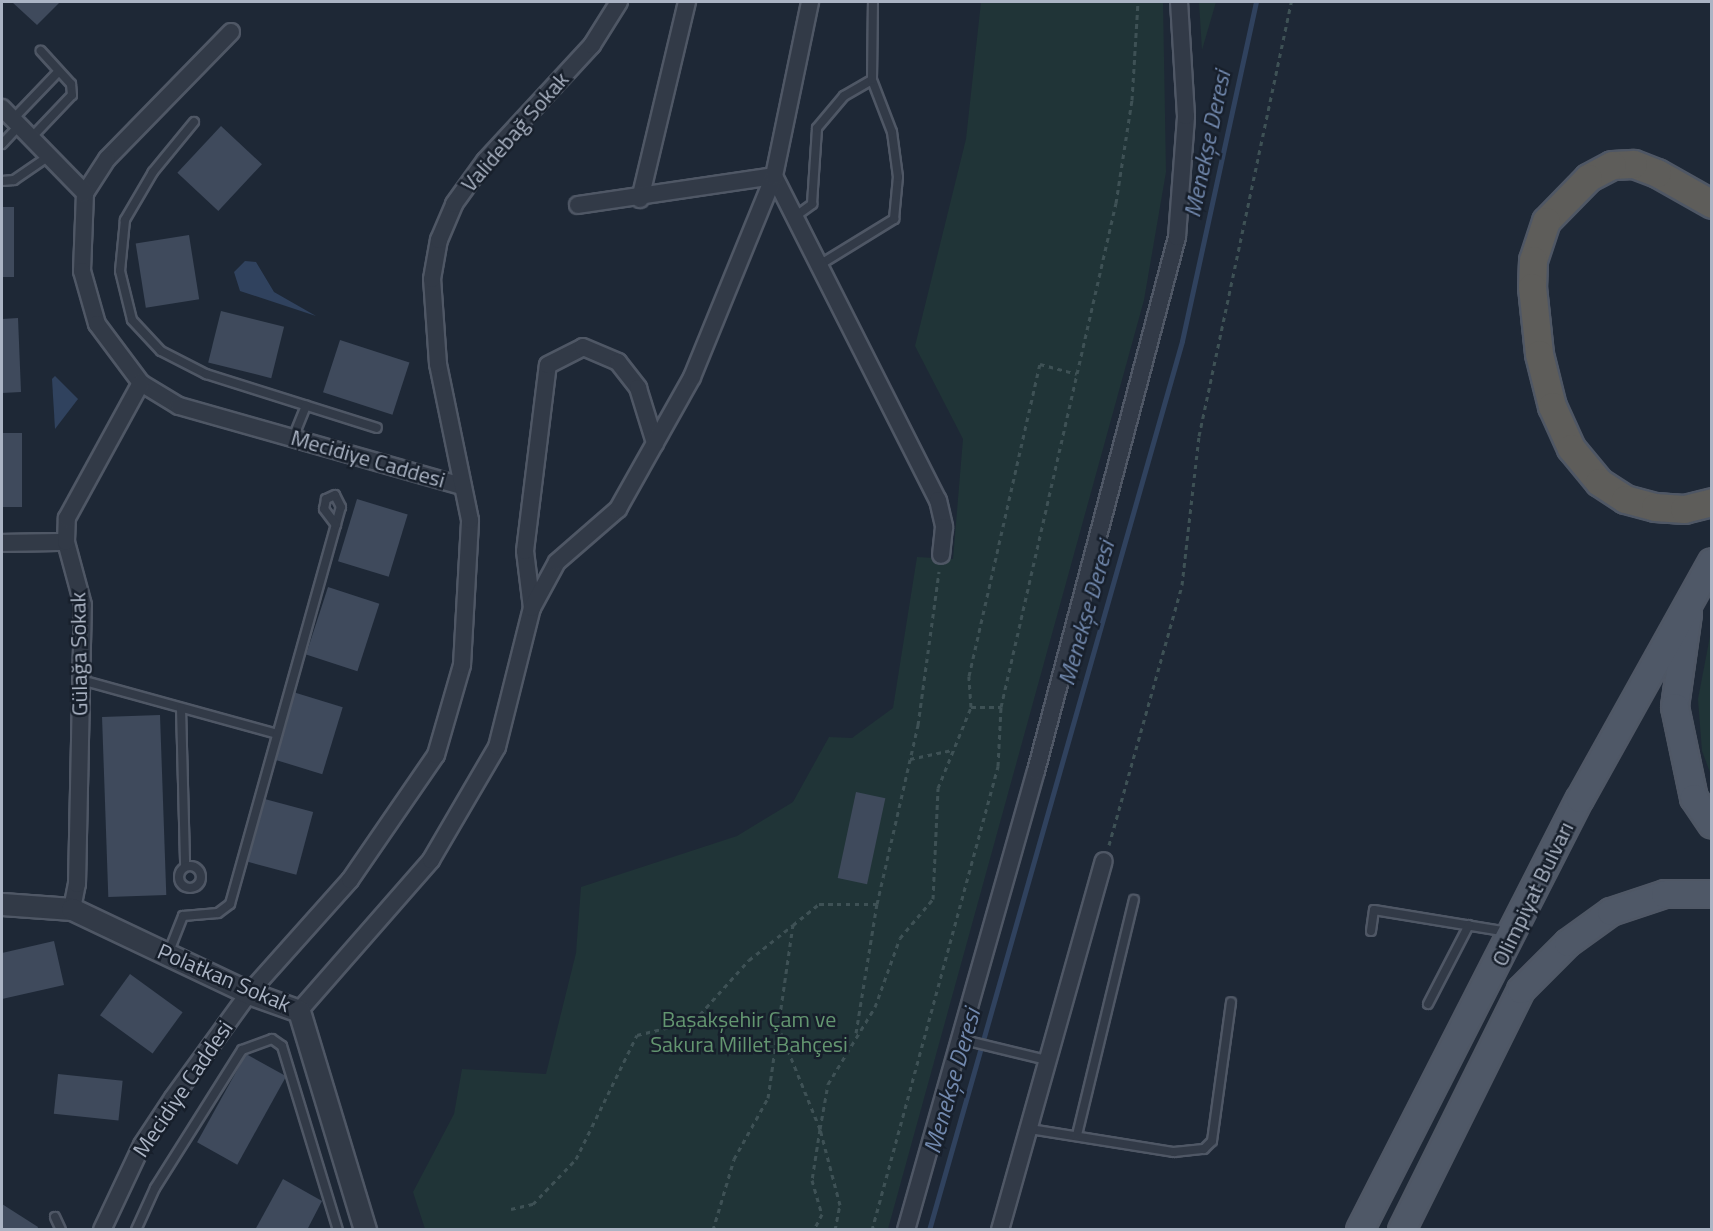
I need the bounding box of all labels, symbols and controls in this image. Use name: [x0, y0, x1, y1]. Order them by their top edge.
street label: Validebağ Sokak: [456, 67, 574, 197]
water label: Menekşe Deresi: [1177, 68, 1237, 220]
street label: Mecidiye Caddesi: [288, 424, 448, 494]
water label: Menekşe Deresi: [1052, 537, 1120, 689]
street label: Gülağa Sokak: [65, 592, 93, 716]
street label: Olimpiyat Bulvarı: [1487, 817, 1579, 971]
street label: Polatkan Sokak: [153, 938, 295, 1018]
water label: Menekşe Deresi: [918, 1005, 986, 1157]
park label: Başakşehir Çam ve Sakura Millet Bahçesi: [650, 1006, 848, 1058]
street label: Mecidiye Caddesi: [128, 1016, 238, 1162]

